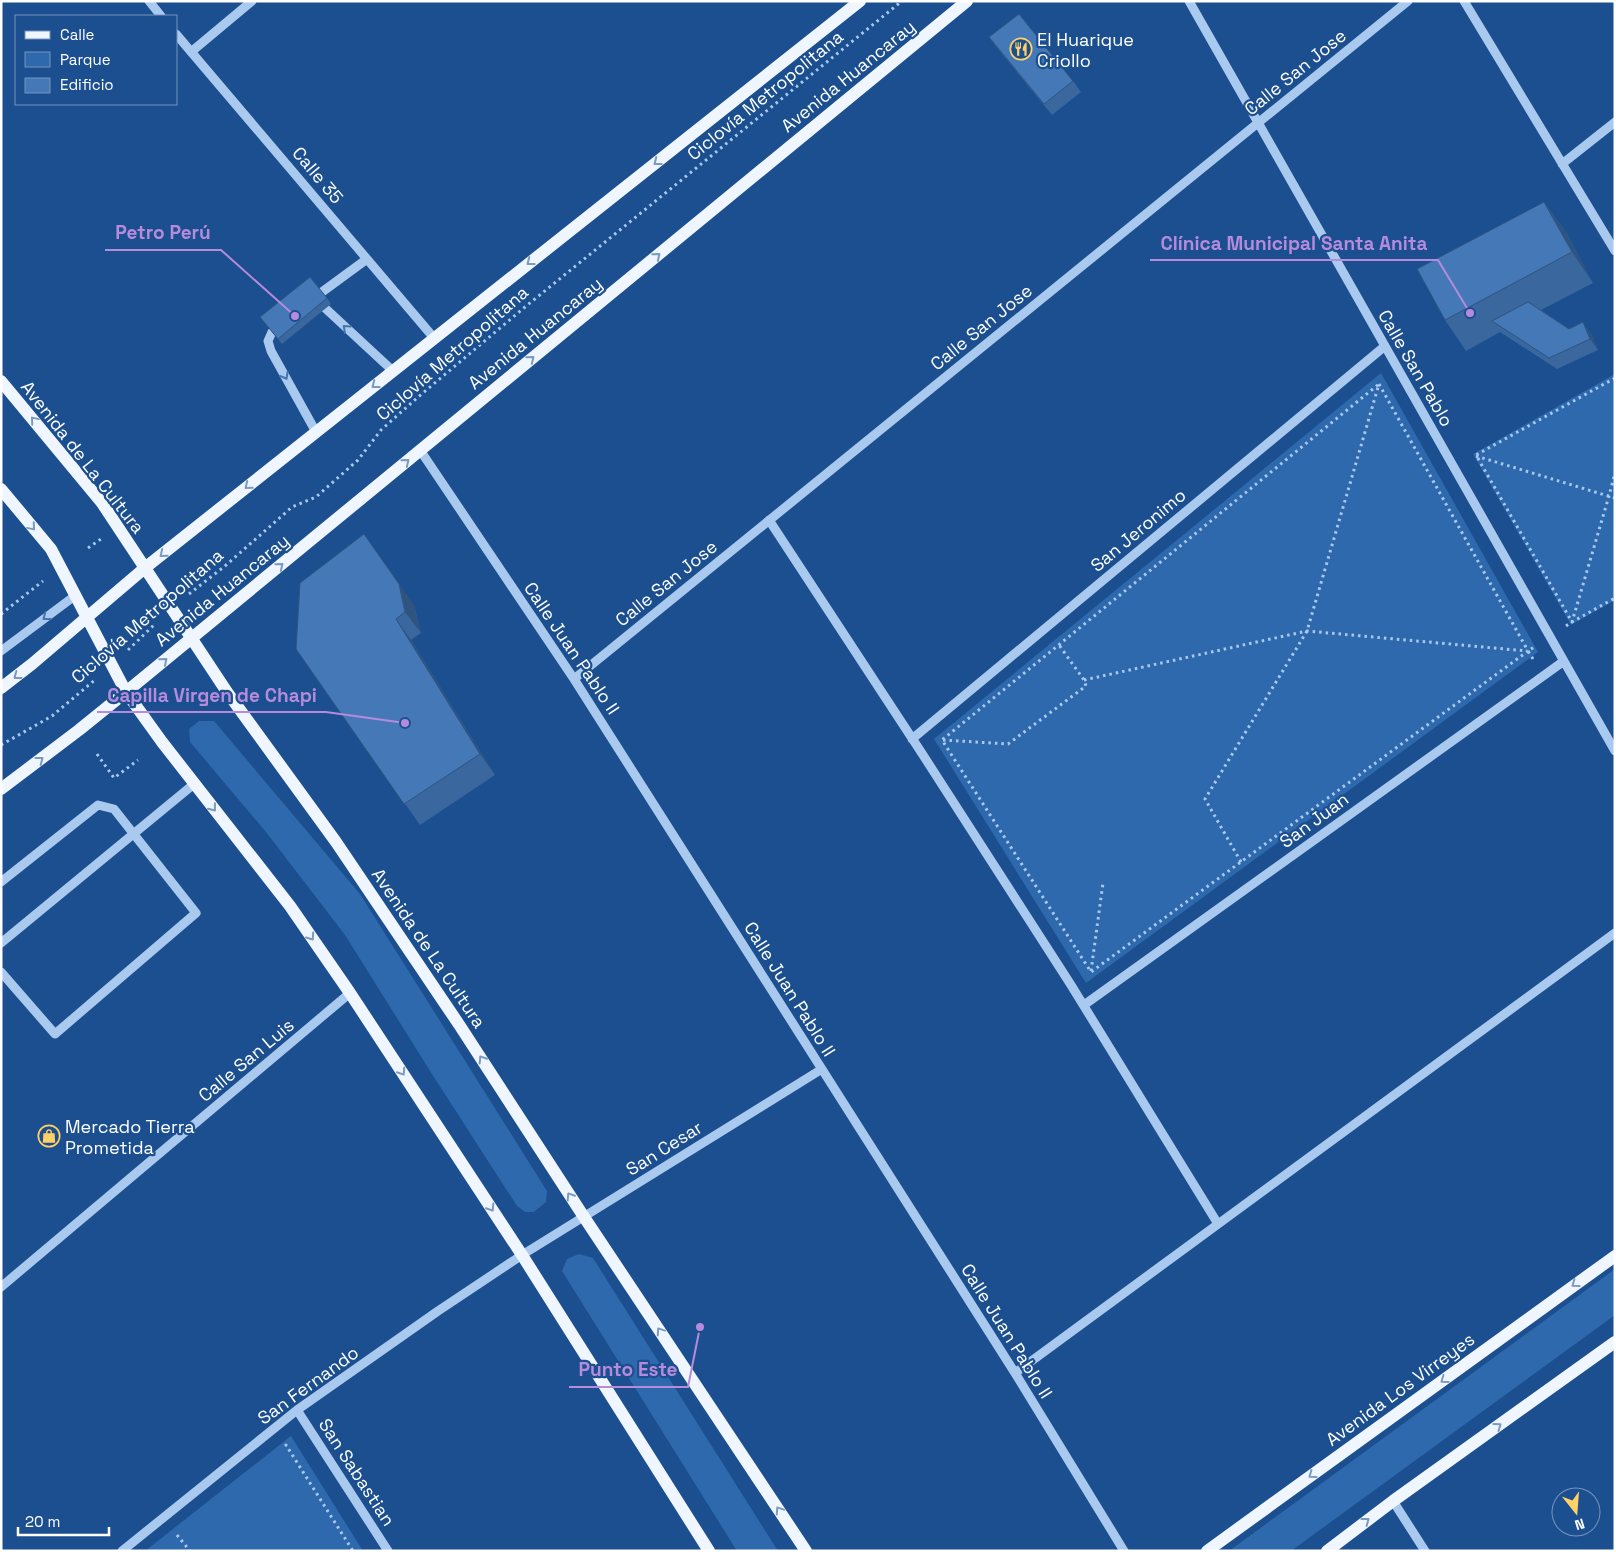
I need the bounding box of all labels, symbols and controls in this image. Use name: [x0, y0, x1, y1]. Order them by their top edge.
legend: [15, 15, 178, 105]
street label: Avenida Huancaray: [776, 15, 920, 137]
street label: Calle San Jose: [1239, 24, 1351, 120]
text: Calle: [60, 25, 95, 44]
street label: Ciclovía Metropolitana: [682, 25, 848, 165]
place label: El Huarique Criollo: [1037, 28, 1134, 72]
restaurant icon: El Huarique Criollo: [1009, 37, 1033, 61]
text: Parque: [60, 50, 111, 69]
text: Edificio: [60, 75, 114, 94]
street label: Calle 35: [287, 142, 349, 208]
one-way arrow: [654, 156, 663, 164]
callout: Petro Perú: [105, 216, 221, 250]
text: Petro Perú: [115, 220, 211, 245]
callout: Clínica Municipal Santa Anita: [1150, 226, 1438, 260]
text: Clínica Municipal Santa Anita: [1160, 231, 1428, 256]
one-way arrow: [651, 253, 660, 261]
one-way arrow: [527, 257, 536, 265]
street label: Avenida Huancaray: [463, 272, 607, 394]
street label: Calle San Jose: [925, 279, 1037, 375]
street label: Ciclovía Metropolitana: [371, 281, 533, 425]
street label: Calle San Pablo: [1373, 305, 1459, 431]
one-way arrow: [343, 325, 352, 334]
one-way arrow: [526, 356, 535, 365]
one-way arrow: [279, 371, 289, 380]
street label: Avenida de La Cultura: [16, 376, 150, 538]
one-way arrow: [372, 380, 381, 388]
one-way arrow: [31, 417, 40, 426]
one-way arrow: [400, 460, 409, 468]
one-way arrow: [245, 481, 254, 489]
street label: San Jeronimo: [1086, 483, 1190, 577]
one-way arrow: [27, 521, 35, 530]
street label: Avenida Huancaray: [150, 529, 294, 651]
street label: Calle San Jose: [610, 535, 722, 631]
street label: Ciclovía Metropolitana: [66, 544, 228, 688]
one-way arrow: [159, 549, 168, 558]
one-way arrow: [275, 562, 284, 571]
street label: Calle Juan Pablo II: [519, 577, 625, 719]
one-way arrow: [43, 612, 52, 620]
one-way arrow: [158, 659, 167, 667]
one-way arrow: [13, 670, 23, 679]
callout: Capilla Virgen de Chapi: [97, 678, 326, 712]
text: Capilla Virgen de Chapi: [107, 683, 317, 708]
one-way arrow: [34, 757, 43, 765]
street label: San Juan: [1275, 787, 1353, 853]
one-way arrow: [208, 802, 216, 811]
street label: Avenida de La Cultura: [367, 864, 491, 1032]
street label: Calle Juan Pablo II: [739, 917, 841, 1061]
one-way arrow: [305, 932, 314, 941]
street label: Calle San Luis: [194, 1013, 298, 1107]
one-way arrow: [479, 1055, 488, 1065]
one-way arrow: [396, 1066, 405, 1076]
place label: Mercado Tierra Prometida: [65, 1115, 195, 1159]
street label: San Cesar: [622, 1115, 707, 1180]
shop icon: Mercado Tierra Prometida: [37, 1124, 61, 1148]
one-way arrow: [567, 1192, 576, 1201]
one-way arrow: [485, 1203, 495, 1212]
street label: Calle Juan Pablo II: [956, 1259, 1058, 1403]
one-way arrow: [1571, 1278, 1581, 1287]
one-way arrow: [657, 1327, 666, 1337]
street label: Avenida Los Virreyes: [1321, 1327, 1479, 1451]
street label: San Fernando: [253, 1341, 363, 1429]
callout: Punto Este: [569, 1353, 688, 1387]
text: Punto Este: [579, 1357, 678, 1382]
one-way arrow: [1440, 1373, 1449, 1383]
street label: San Sabastian: [314, 1414, 400, 1530]
one-way arrow: [1492, 1423, 1502, 1432]
one-way arrow: [1308, 1469, 1318, 1478]
north arrow: [1551, 1487, 1601, 1537]
scale bar: [18, 1504, 109, 1536]
one-way arrow: [776, 1506, 785, 1516]
text: 20 m: [25, 1512, 60, 1531]
text: N: [1573, 1514, 1587, 1534]
one-way arrow: [1360, 1519, 1369, 1527]

